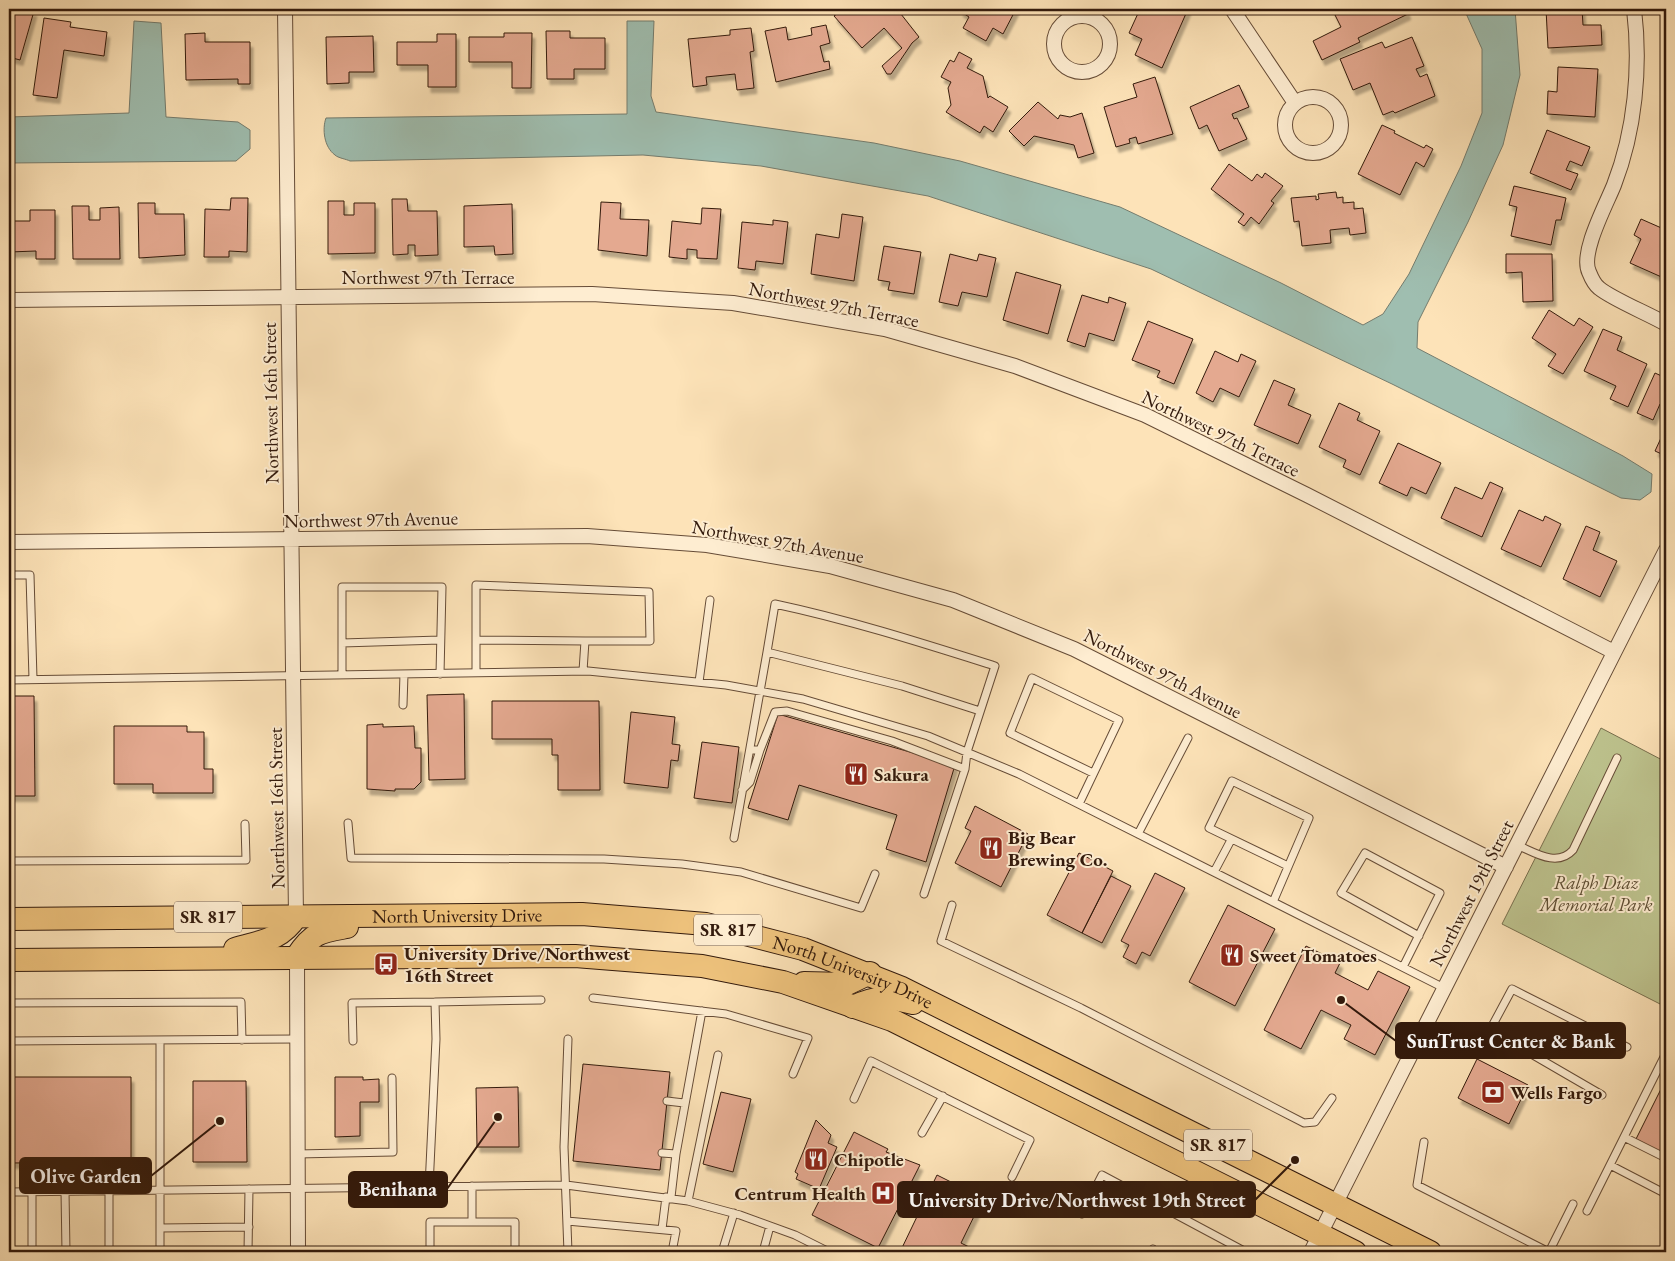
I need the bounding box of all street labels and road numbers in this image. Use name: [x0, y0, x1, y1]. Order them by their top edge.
street label: Northwest 97th Terrace: [342, 265, 514, 290]
street label: Northwest 97th Terrace: [747, 276, 921, 333]
street label: Northwest 16th Street: [257, 322, 284, 484]
street label: Northwest 97th Terrace: [1138, 384, 1304, 483]
street label: Northwest 97th Avenue: [284, 505, 458, 534]
street label: Northwest 97th Avenue: [690, 514, 866, 569]
street label: Northwest 97th Avenue: [1079, 623, 1246, 724]
street label: Northwest 16th Street: [263, 727, 290, 889]
street label: Northwest 19th Street: [1424, 816, 1519, 971]
road number: SR 817: [174, 902, 242, 932]
street label: North University Drive: [372, 902, 542, 929]
road number: SR 817: [694, 914, 762, 946]
street label: North University Drive: [770, 930, 937, 1014]
road number: SR 817: [1184, 1130, 1252, 1160]

